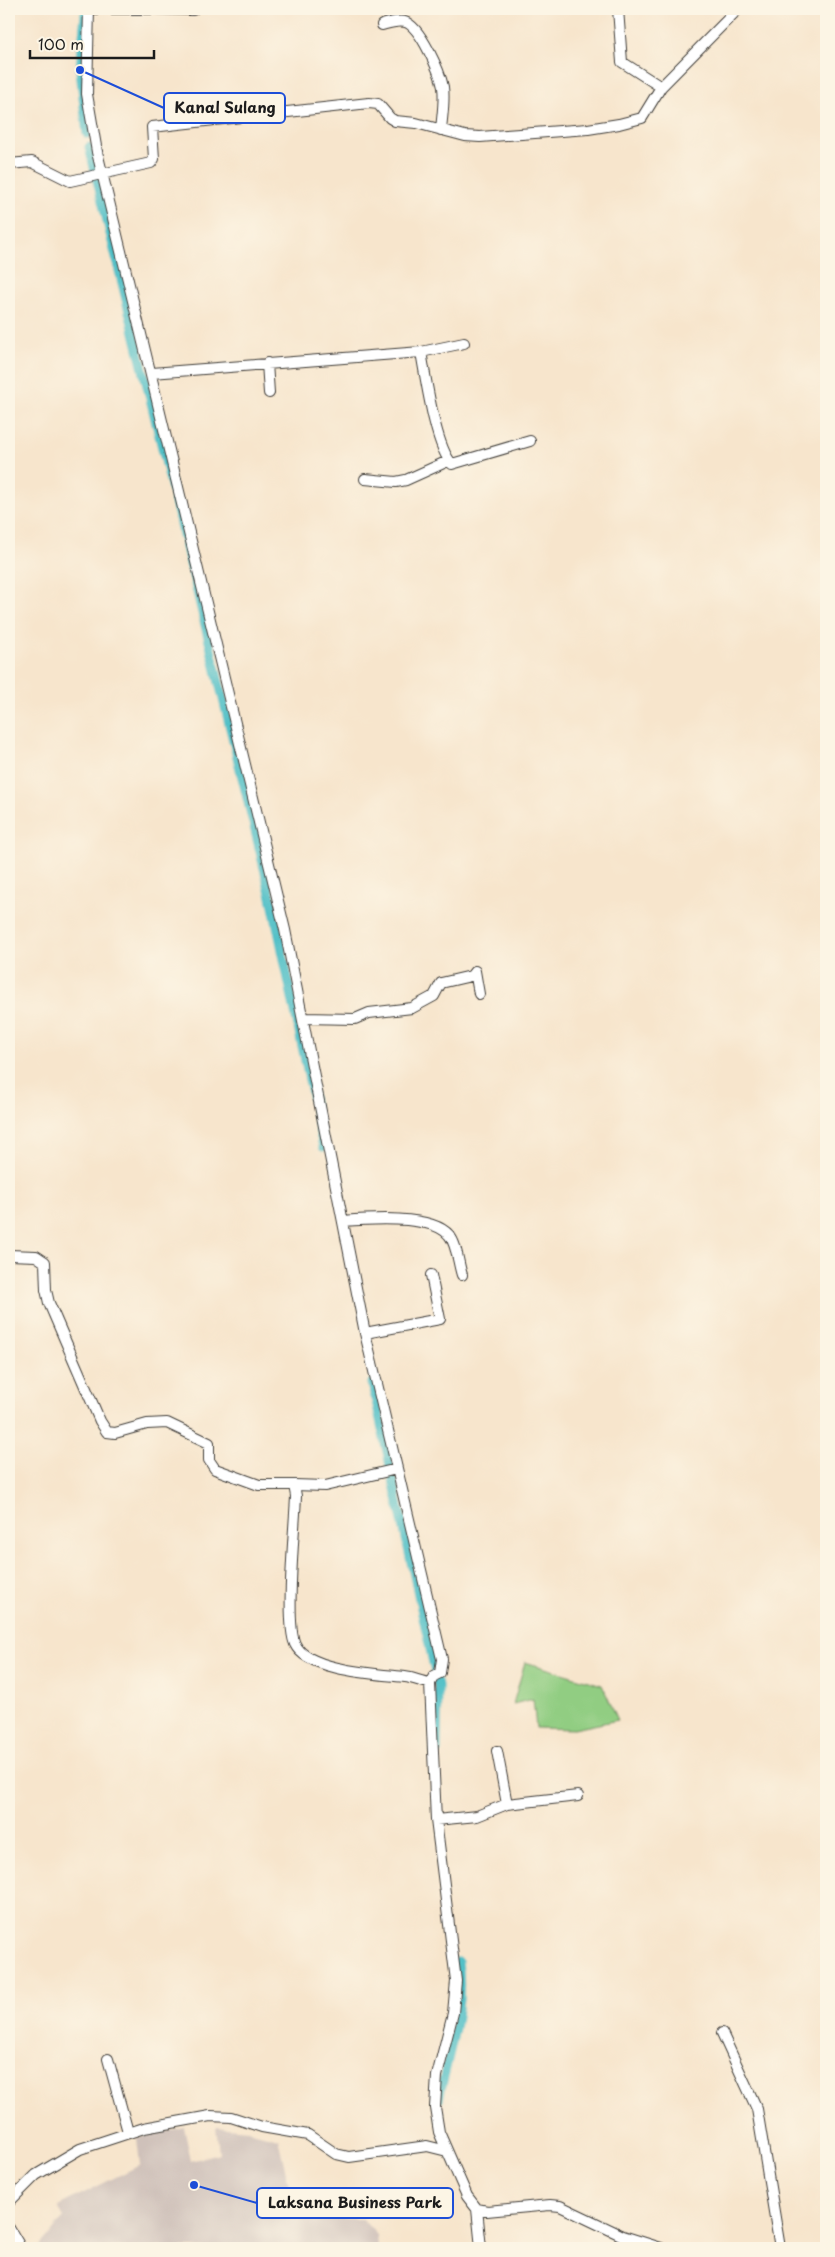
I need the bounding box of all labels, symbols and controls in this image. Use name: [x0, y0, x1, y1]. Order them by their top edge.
scale bar: [30, 28, 154, 60]
text: 100 m: [38, 32, 84, 55]
callout: Kanal Sulang: [164, 93, 285, 123]
text: Kanal Sulang: [174, 95, 276, 118]
callout: Laksana Business Park: [257, 2188, 453, 2218]
text: Laksana Business Park: [268, 2190, 442, 2213]

